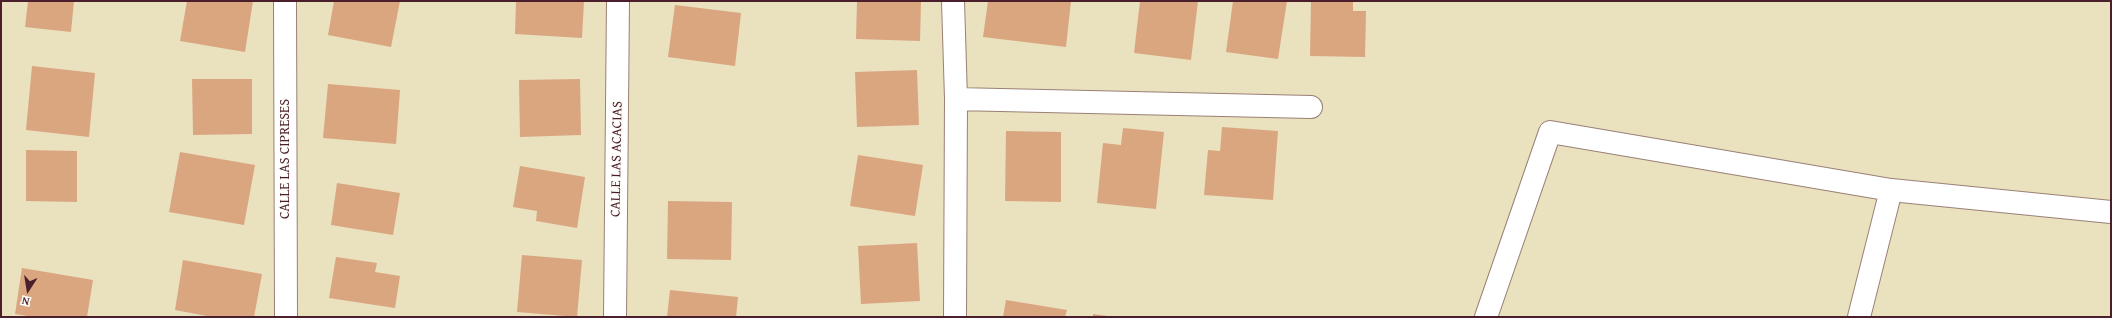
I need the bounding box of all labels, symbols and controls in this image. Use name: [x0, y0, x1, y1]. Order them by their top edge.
street label: CALLE LAS CIPRESES: [277, 99, 293, 219]
street label: CALLE LAS ACACIAS: [608, 101, 626, 217]
north arrow: [8, 270, 48, 310]
text: N: [20, 293, 31, 310]

